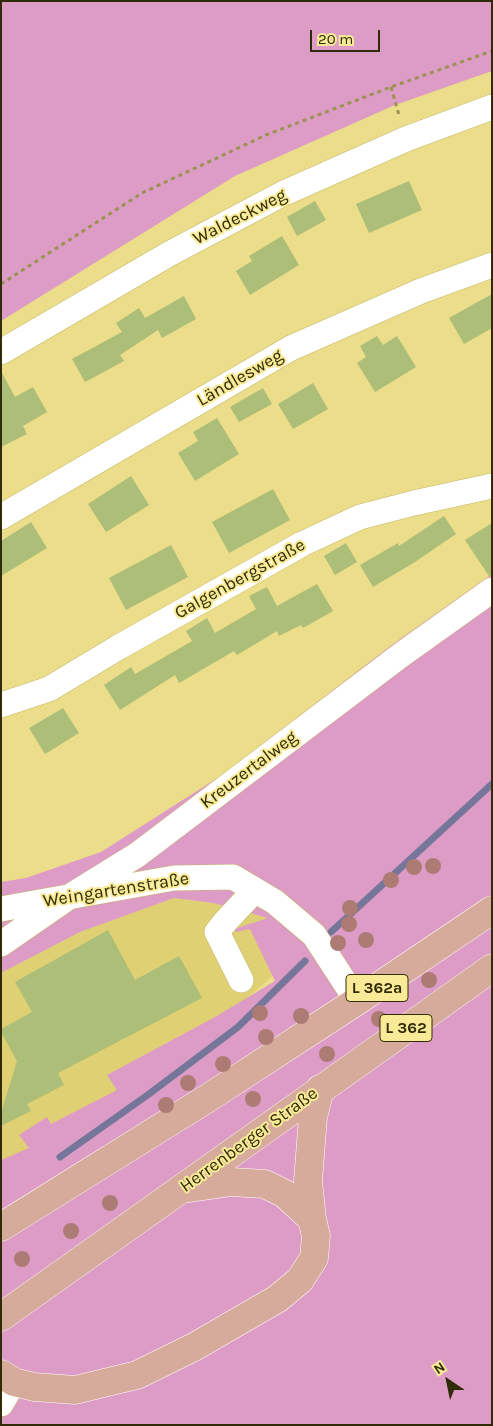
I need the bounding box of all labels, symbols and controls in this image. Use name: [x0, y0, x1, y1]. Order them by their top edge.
scale bar: [313, 20, 383, 52]
text: 20 m: [318, 30, 353, 48]
street label: Waldeckweg: [190, 184, 290, 250]
street label: Ländlesweg: [193, 345, 287, 411]
street label: Galgenbergstraße: [171, 534, 309, 624]
street label: Kreuzertalweg: [196, 726, 302, 814]
street label: Weingartenstraße: [42, 868, 190, 912]
road number: L 362a: [346, 974, 408, 1001]
road number: L 362: [380, 1014, 432, 1042]
street label: Herrenberger Straße: [176, 1083, 322, 1197]
north arrow: [423, 1356, 473, 1406]
text: N: [430, 1358, 448, 1378]

